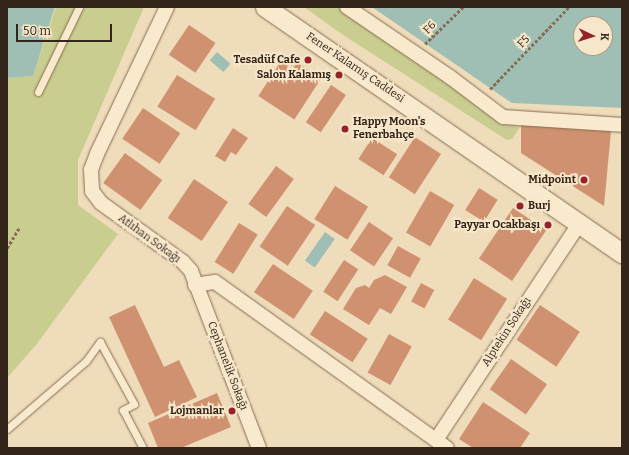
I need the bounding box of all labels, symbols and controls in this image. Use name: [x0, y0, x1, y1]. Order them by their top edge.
scale bar: [18, 16, 114, 42]
north arrow: [573, 16, 613, 56]
street label: F6: [421, 19, 439, 37]
text: 50 m: [23, 24, 51, 38]
street label: Fener Kalamış Caddesi: [303, 30, 407, 106]
text: K: [598, 32, 611, 41]
street label: F5: [515, 33, 533, 51]
place label: Tesadüf Cafe: [233, 53, 300, 67]
marker: Tesadüf Cafe: [303, 55, 313, 65]
place label: Salon Kalamış: [257, 68, 331, 82]
marker: Salon Kalamış: [334, 70, 344, 80]
place label: Happy Moon's Fenerbahçe: [353, 116, 425, 142]
marker: Happy Moon's Fenerbahçe: [340, 124, 350, 134]
place label: Midpoint: [528, 173, 576, 187]
marker: Midpoint: [579, 175, 589, 185]
place label: Burj: [528, 199, 550, 213]
marker: Burj: [515, 201, 525, 211]
street label: Atlıhan Sokağı: [115, 212, 183, 266]
place label: Payyar Ocakbaşı: [454, 218, 540, 232]
marker: Payyar Ocakbaşı: [543, 220, 553, 230]
street label: Alptekin Sokağı: [480, 295, 534, 369]
street label: Cephanelik Sokağı: [204, 320, 250, 412]
place label: Lojmanlar: [170, 404, 224, 418]
marker: Lojmanlar: [227, 406, 237, 416]

